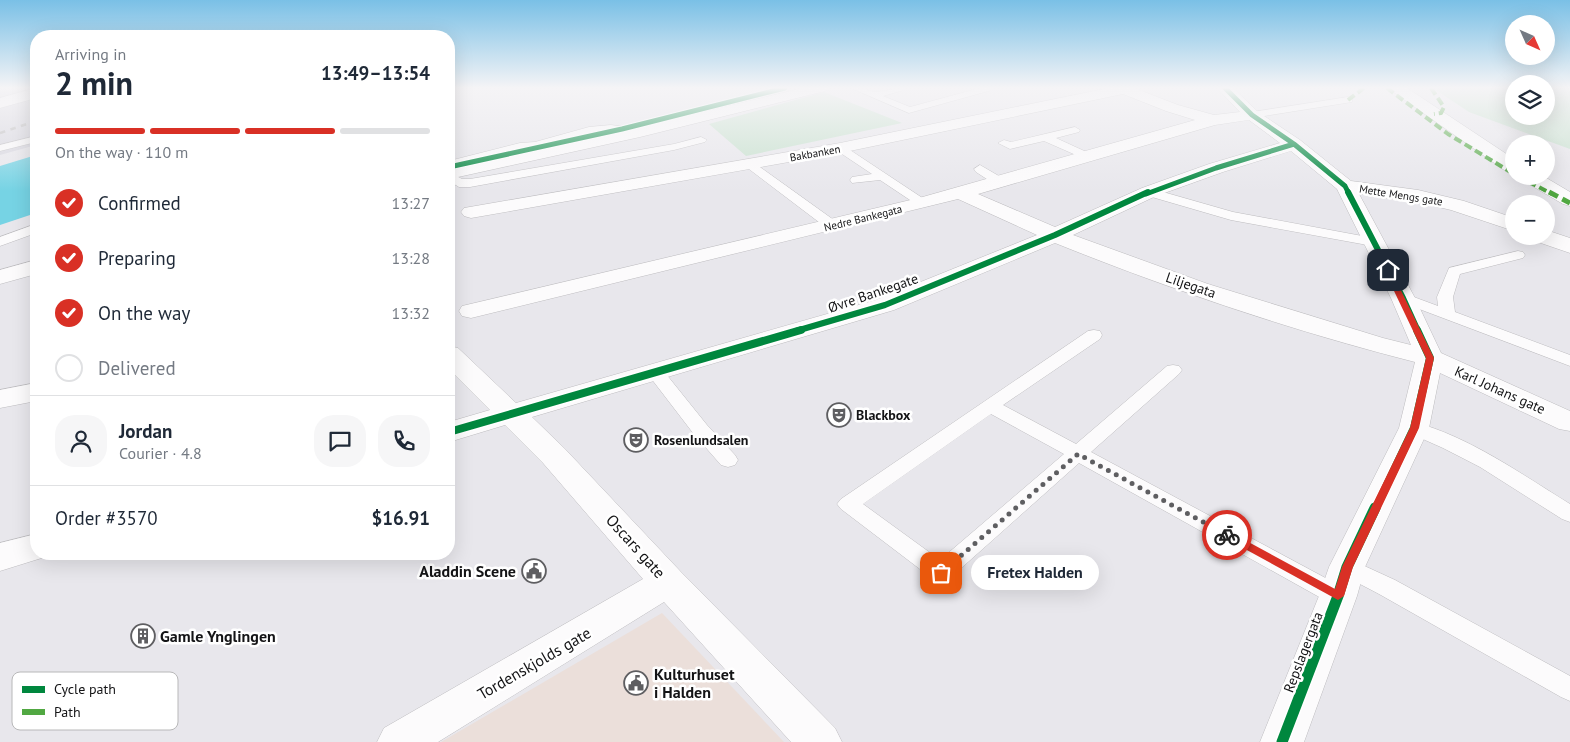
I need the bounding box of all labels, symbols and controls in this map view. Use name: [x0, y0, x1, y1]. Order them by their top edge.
north arrow: [1505, 15, 1555, 65]
map controls: [1505, 15, 1555, 245]
text: Arriving in: [55, 44, 126, 64]
text: 13:49–13:54: [321, 61, 430, 85]
text: 2 min: [55, 62, 133, 104]
button: layers: [1505, 75, 1555, 125]
button: +: [1505, 135, 1555, 185]
text: On the way · 110 m: [55, 142, 188, 162]
street label: Bakbanken: [789, 142, 841, 164]
street label: Mette Mengs gate: [1358, 181, 1444, 209]
icon: check: [55, 189, 83, 217]
text: Confirmed: [98, 191, 181, 215]
text: 13:27: [392, 193, 430, 213]
button: −: [1505, 195, 1555, 245]
street label: Nedre Bankegata: [822, 202, 904, 234]
icon: check: [55, 244, 83, 272]
text: Preparing: [98, 246, 176, 270]
text: 13:28: [392, 248, 430, 268]
pin: [1367, 249, 1409, 291]
icon: home: [1374, 256, 1402, 284]
street label: Liljegata: [1164, 268, 1219, 302]
street label: Øvre Bankegate: [826, 269, 920, 317]
icon: check: [55, 299, 83, 327]
text: On the way: [98, 301, 190, 325]
text: 13:32: [392, 303, 430, 323]
text: Delivered: [98, 356, 176, 380]
street label: Karl Johans gate: [1452, 362, 1548, 418]
theatre icon: Blackbox: [826, 402, 852, 428]
place label: Blackbox: [856, 406, 911, 424]
button: person: [55, 415, 107, 467]
button: chat: [314, 415, 366, 467]
button: phone: [378, 415, 430, 467]
text: Jordan: [119, 419, 172, 443]
theatre icon: Rosenlundsalen: [623, 427, 649, 453]
place label: Rosenlundsalen: [654, 431, 748, 449]
text: Courier · 4.8: [119, 443, 202, 463]
text: Order #3570: [55, 506, 158, 530]
text: $16.91: [371, 506, 430, 530]
street label: Oscars gate: [602, 510, 670, 582]
courier: [1202, 510, 1252, 560]
icon: bike: [1213, 521, 1241, 549]
pin: [920, 552, 962, 594]
callout: Fretex Halden: [971, 556, 1098, 590]
public building icon: Aladdin Scene: [521, 558, 547, 584]
icon: bag: [927, 559, 955, 587]
place label: Aladdin Scene: [419, 561, 516, 581]
text: Fretex Halden: [987, 562, 1083, 582]
street label: Repslagergata: [1279, 609, 1327, 695]
street label: Tordenskjolds gate: [474, 622, 594, 704]
building icon: Gamle Ynglingen: [130, 623, 156, 649]
place label: Gamle Ynglingen: [160, 626, 276, 646]
place label: Kulturhuset i Halden: [654, 664, 735, 702]
public building icon: Kulturhuset i Halden: [623, 670, 649, 696]
legend: [12, 672, 178, 730]
text: Cycle path: [54, 680, 116, 698]
text: Path: [54, 703, 81, 721]

